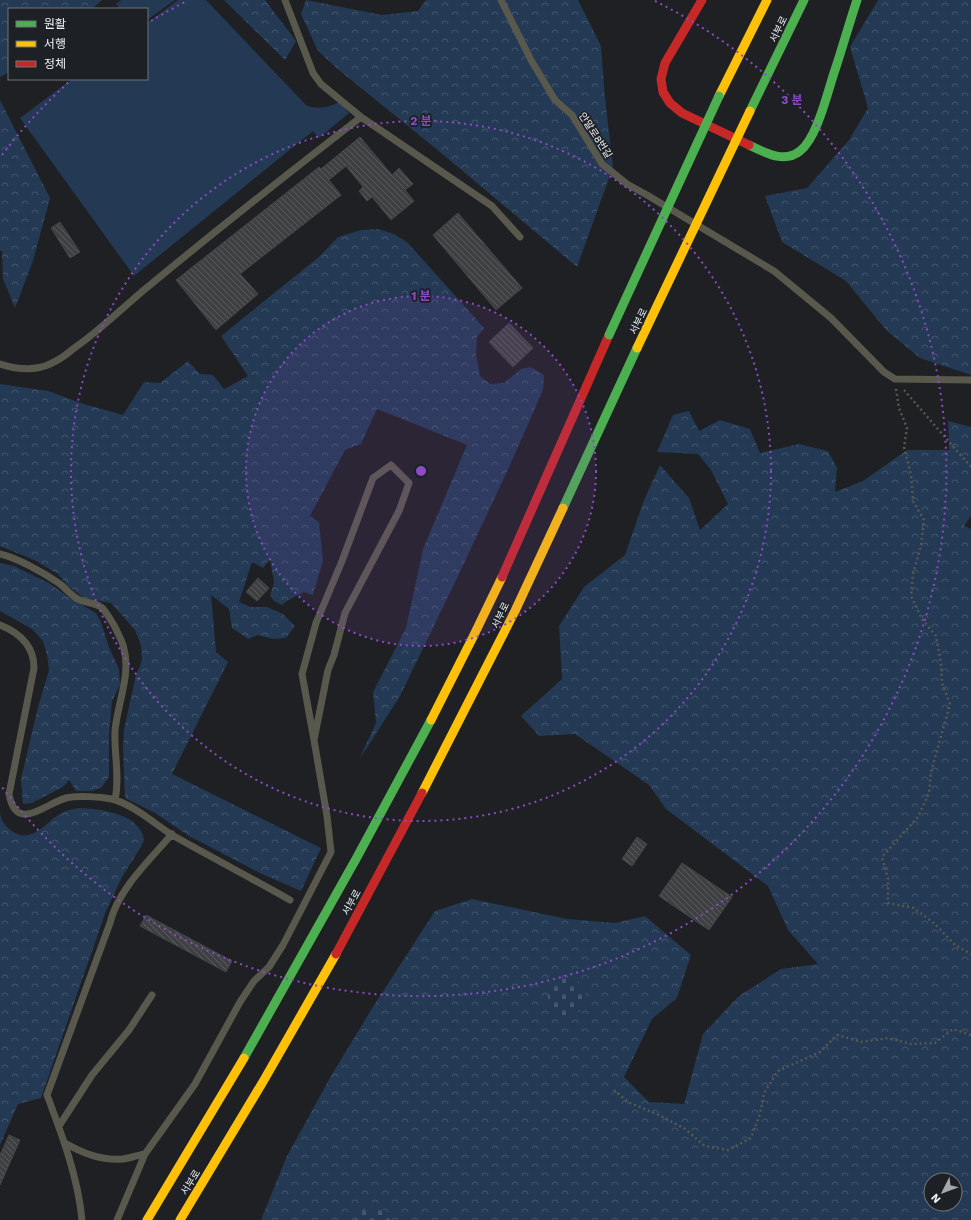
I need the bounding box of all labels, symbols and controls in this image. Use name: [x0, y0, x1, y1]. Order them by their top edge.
legend: [8, 8, 148, 80]
street label: 서부로: [767, 14, 789, 44]
text: 원활: [44, 17, 66, 31]
text: 서행: [44, 37, 66, 51]
text: 정체: [44, 57, 66, 71]
text: 3 분: [781, 93, 803, 107]
street label: 안말로8번길: [577, 110, 614, 160]
text: 2 분: [410, 114, 432, 128]
text: 1 분: [411, 289, 431, 303]
street label: 서부로: [627, 306, 649, 336]
centre of rings: [414, 464, 428, 478]
street label: 서부로: [489, 600, 511, 630]
street label: 서부로: [340, 888, 363, 917]
street label: 서부로: [178, 1168, 202, 1197]
north arrow: [923, 1172, 963, 1212]
text: N: [928, 1191, 943, 1206]

